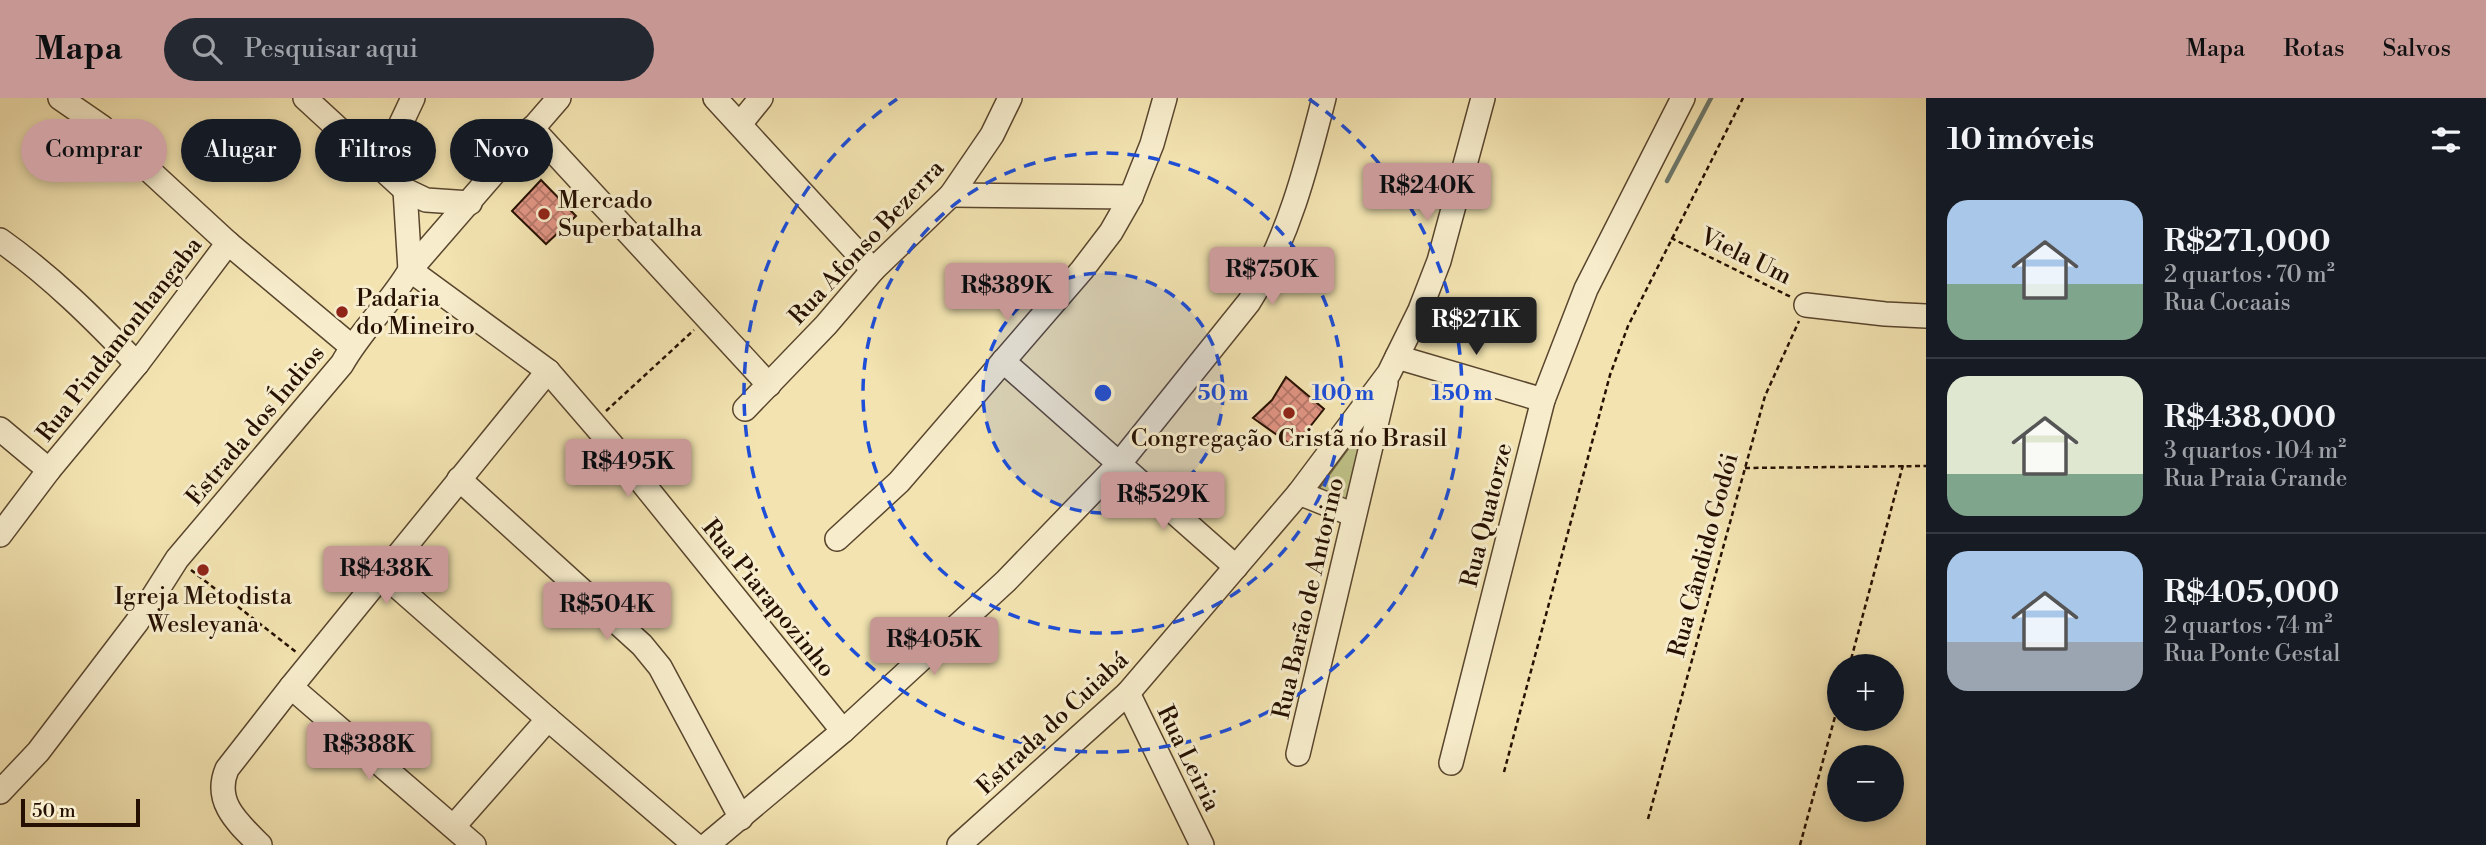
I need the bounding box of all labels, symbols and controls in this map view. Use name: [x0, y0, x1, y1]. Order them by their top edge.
search box: [164, 18, 654, 81]
text: Mapa: [35, 29, 122, 70]
icon: search: [188, 30, 226, 68]
text: Pesquisar aqui: [244, 33, 418, 65]
text: Mapa: [2186, 34, 2245, 64]
text: Rotas: [2283, 34, 2344, 64]
text: Salvos: [2382, 34, 2451, 64]
chip: Comprar: [21, 119, 167, 182]
chip: Alugar: [181, 119, 301, 182]
chip: Filtros: [315, 119, 436, 182]
chip: Novo: [450, 119, 553, 182]
text: 10 imóveis: [1947, 121, 2094, 159]
icon: filters: [2427, 121, 2465, 159]
street label: Rua Afonso Bezerra: [783, 153, 951, 331]
pin: R$240K: [1370, 164, 1484, 223]
text: R$240K: [1379, 172, 1475, 200]
place label: Mercado Superbatalha: [558, 186, 703, 244]
marker: Mercado Superbatalha: [536, 206, 552, 222]
street label: Viela Um: [1694, 221, 1796, 292]
text: R$271,000: [2164, 223, 2331, 261]
icon: home: [2003, 228, 2087, 312]
street label: Rua Pindamonhangaba: [30, 231, 210, 448]
pin: R$750K: [1215, 248, 1329, 307]
text: R$750K: [1225, 256, 1319, 284]
text: 2 quartos · 70 m²: [2164, 261, 2335, 289]
pin: R$389K: [950, 264, 1064, 323]
text: R$389K: [961, 272, 1053, 300]
place label: Padaria do Mineiro: [356, 284, 475, 342]
text: Rua Cocaais: [2164, 289, 2291, 317]
pin: R$271K: [1419, 298, 1533, 357]
marker: Padaria do Mineiro: [334, 304, 350, 320]
text: R$271K: [1432, 306, 1520, 334]
street label: Estrada dos Índios: [179, 339, 332, 512]
centre of rings: [1091, 381, 1115, 405]
text: 50 m: [1198, 381, 1248, 407]
text: 100 m: [1312, 381, 1374, 407]
text: 150 m: [1432, 381, 1492, 407]
text: R$438,000: [2164, 399, 2336, 437]
icon: home: [2003, 404, 2087, 488]
marker: Congregação Cristã no Brasil: [1281, 405, 1297, 421]
place label: Congregação Cristã no Brasil: [1131, 424, 1447, 454]
text: 3 quartos · 104 m²: [2164, 437, 2346, 465]
pin: R$495K: [571, 440, 685, 499]
street label: Rua Quatorze: [1455, 440, 1519, 591]
text: R$495K: [581, 448, 675, 476]
street label: Rua Cândido Godói: [1662, 450, 1746, 661]
text: Rua Praia Grande: [2164, 465, 2347, 493]
pin: R$529K: [1106, 472, 1220, 532]
street label: Rua Barão de Antorino: [1267, 475, 1351, 722]
text: R$529K: [1117, 481, 1209, 509]
street label: Rua Piarapozinho: [695, 513, 841, 684]
pin: R$438K: [329, 546, 443, 606]
text: R$438K: [339, 555, 433, 583]
marker: Igreja Metodista Wesleyana: [195, 562, 211, 578]
text: R$405,000: [2164, 574, 2339, 612]
icon: home: [2003, 579, 2087, 663]
place label: Igreja Metodista Wesleyana: [114, 582, 293, 640]
pin: R$504K: [550, 582, 664, 642]
text: R$504K: [559, 591, 655, 619]
text: 2 quartos · 74 m²: [2164, 612, 2332, 640]
pin: R$405K: [877, 618, 991, 677]
text: R$405K: [886, 626, 982, 654]
text: Rua Ponte Gestal: [2164, 640, 2340, 668]
street label: Estrada do Cuiabá: [970, 645, 1136, 802]
map controls: [1827, 654, 1904, 822]
button: +: [1827, 654, 1904, 731]
street label: Rua Leiria: [1150, 701, 1227, 817]
pin: R$388K: [312, 722, 426, 782]
text: R$388K: [323, 731, 415, 759]
button: −: [1827, 745, 1904, 822]
scale bar: [21, 796, 140, 828]
text: 50 m: [32, 799, 76, 823]

